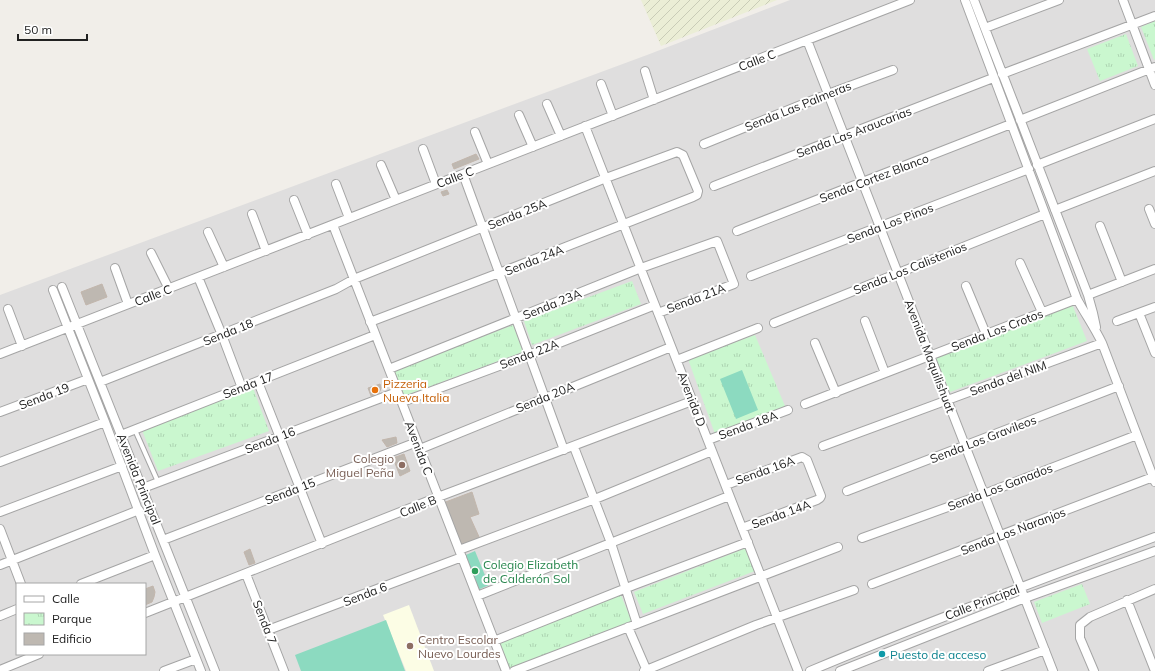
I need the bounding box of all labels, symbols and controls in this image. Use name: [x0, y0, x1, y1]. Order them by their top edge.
scale bar: [18, 16, 87, 42]
text: 50 m: [24, 22, 52, 37]
street label: Calle C: [736, 46, 778, 74]
street label: Senda Las Palmeras: [743, 78, 853, 134]
street label: Senda Las Araucarias: [794, 103, 914, 161]
street label: Senda Cortez Blanco: [817, 150, 931, 206]
street label: Calle C: [434, 163, 476, 191]
street label: Senda 25A: [486, 195, 549, 233]
street label: Senda Los Pinos: [845, 200, 935, 246]
street label: Senda Los Calistenios: [851, 238, 969, 298]
street label: Senda 24A: [503, 241, 566, 279]
street label: Senda 21A: [664, 280, 728, 316]
street label: Calle C: [132, 281, 174, 309]
street label: Senda 23A: [521, 285, 584, 323]
street label: Avenida Maquilishuat: [901, 297, 959, 415]
street label: Senda Los Crotos: [949, 306, 1045, 354]
street label: Senda 18: [201, 315, 255, 349]
street label: Senda 22A: [497, 336, 561, 372]
street label: Senda del NIM: [968, 357, 1048, 399]
street label: Senda 17: [221, 369, 275, 401]
street label: Avenida D: [675, 369, 709, 429]
place label: Pizzeria Nueva Italia: [383, 376, 449, 405]
street label: Senda 20A: [514, 378, 577, 416]
street label: Senda 19: [17, 380, 71, 412]
marker: Pizzeria Nueva Italia: [370, 385, 380, 395]
street label: Senda 18A: [716, 407, 780, 443]
street label: Senda Los Gravileos: [928, 412, 1038, 466]
street label: Avenida C: [402, 419, 436, 477]
street label: Senda 16: [243, 424, 297, 456]
street label: Avenida Principal: [114, 431, 164, 527]
place label: Colegio Miguel Peña: [326, 451, 394, 480]
street label: Senda 16A: [733, 452, 797, 488]
marker: Colegio Miguel Peña: [397, 460, 407, 470]
street label: Senda Los Ganados: [945, 460, 1055, 514]
street label: Senda 15: [263, 475, 317, 507]
street label: Calle B: [397, 492, 439, 520]
street label: Senda 14A: [749, 496, 813, 532]
street label: Senda Los Naranjos: [958, 504, 1068, 558]
place label: Colegio Elizabeth de Calderón Sol: [483, 557, 578, 586]
marker: Colegio Elizabeth de Calderón Sol: [470, 566, 480, 576]
street label: Senda 6: [341, 579, 389, 609]
street label: Calle Principal: [943, 581, 1021, 623]
legend: [16, 583, 146, 655]
text: Calle: [52, 591, 79, 606]
street label: Senda 7: [250, 598, 280, 646]
text: Parque: [52, 611, 92, 626]
text: Edificio: [52, 631, 92, 646]
place label: Centro Escolar Nuevo Lourdes: [418, 632, 501, 661]
marker: Centro Escolar Nuevo Lourdes: [405, 641, 415, 651]
place label: Puesto de acceso: [890, 647, 986, 662]
marker: Puesto de acceso: [877, 649, 887, 659]

